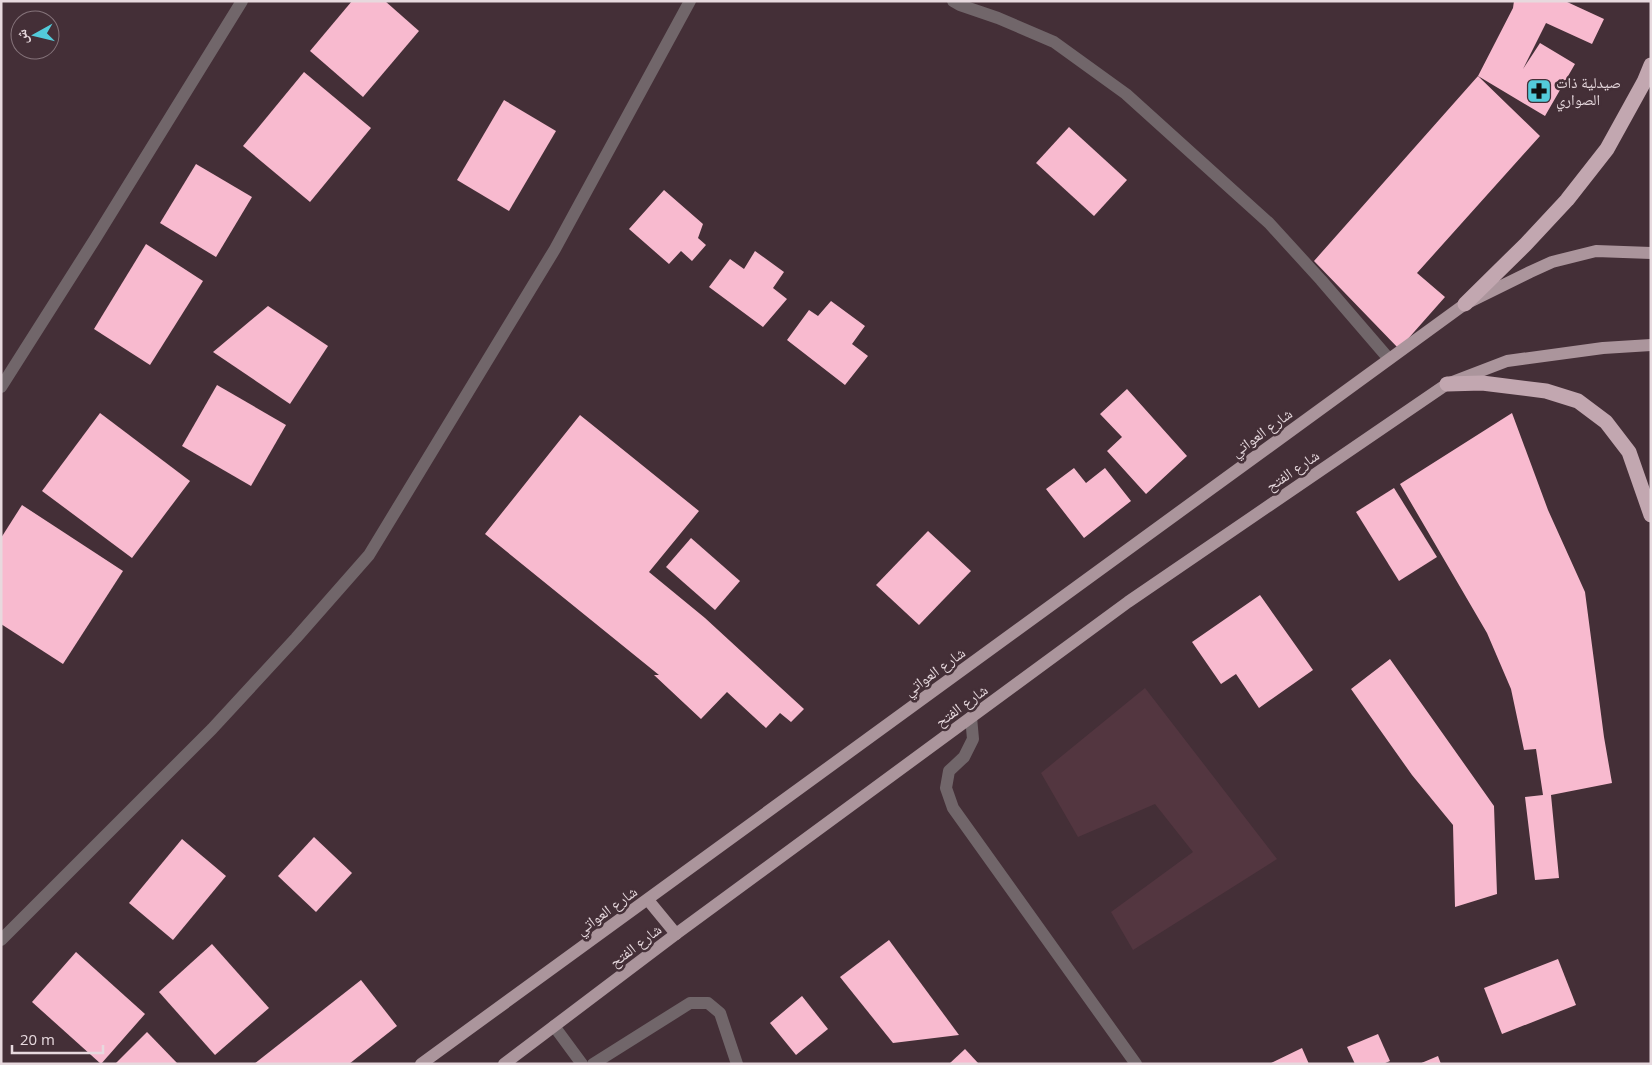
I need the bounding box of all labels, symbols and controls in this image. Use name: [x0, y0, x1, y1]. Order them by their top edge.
north arrow: [10, 10, 60, 60]
text: ش: [11, 28, 32, 46]
place label: صيدلية ذات الصواري: [1556, 72, 1621, 112]
pharmacy icon: صيدلية ذات الصواري: [1526, 78, 1552, 104]
street label: شارع العواتي: [1226, 403, 1298, 463]
street label: شارع الفتح: [1261, 445, 1323, 496]
street label: شارع العواتي: [899, 642, 971, 702]
street label: شارع الفتح: [931, 679, 992, 732]
street label: شارع العواتي: [571, 881, 643, 941]
street label: شارع الفتح: [605, 919, 666, 972]
scale bar: [12, 1022, 104, 1054]
text: 20 m: [20, 1029, 55, 1049]

